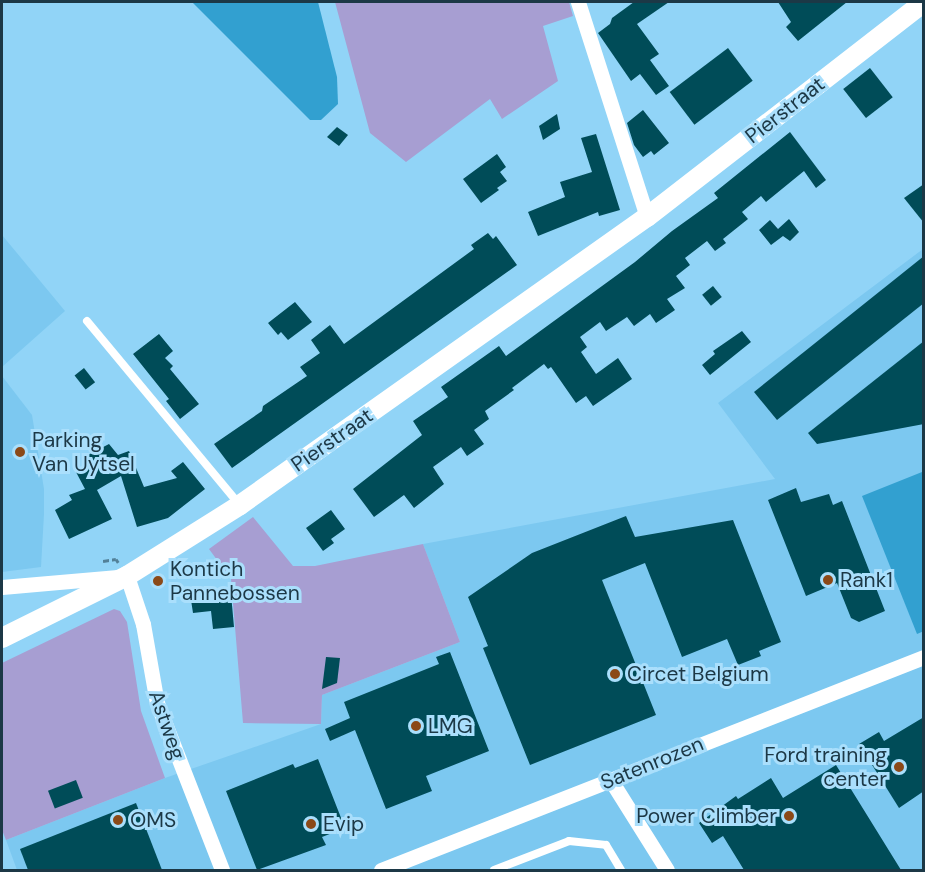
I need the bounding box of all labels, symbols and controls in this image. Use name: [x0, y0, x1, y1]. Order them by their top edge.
street label: Pierstraat: [740, 71, 830, 149]
street label: Pierstraat: [286, 403, 378, 477]
place label: Parking Van Uytsel: [32, 427, 135, 477]
marker: Parking Van Uytsel: [13, 445, 27, 459]
place label: Kontich Pannebossen: [170, 556, 300, 606]
place label: Rank1: [840, 567, 893, 593]
marker: Rank1: [821, 573, 835, 587]
marker: Kontich Pannebossen: [151, 574, 165, 588]
place label: Circet Belgium: [627, 661, 769, 687]
marker: Circet Belgium: [608, 667, 622, 681]
street label: Astweg: [143, 687, 191, 763]
place label: LMG: [428, 713, 473, 739]
marker: LMG: [409, 719, 423, 733]
street label: Satenrozen: [597, 731, 707, 795]
place label: Ford training center: [764, 742, 887, 792]
marker: Ford training center: [892, 760, 906, 774]
place label: Power Climber: [636, 803, 777, 829]
place label: OMS: [130, 807, 176, 833]
marker: Power Climber: [782, 809, 796, 823]
place label: Evip: [323, 811, 364, 837]
marker: OMS: [111, 813, 125, 827]
marker: Evip: [304, 817, 318, 831]

